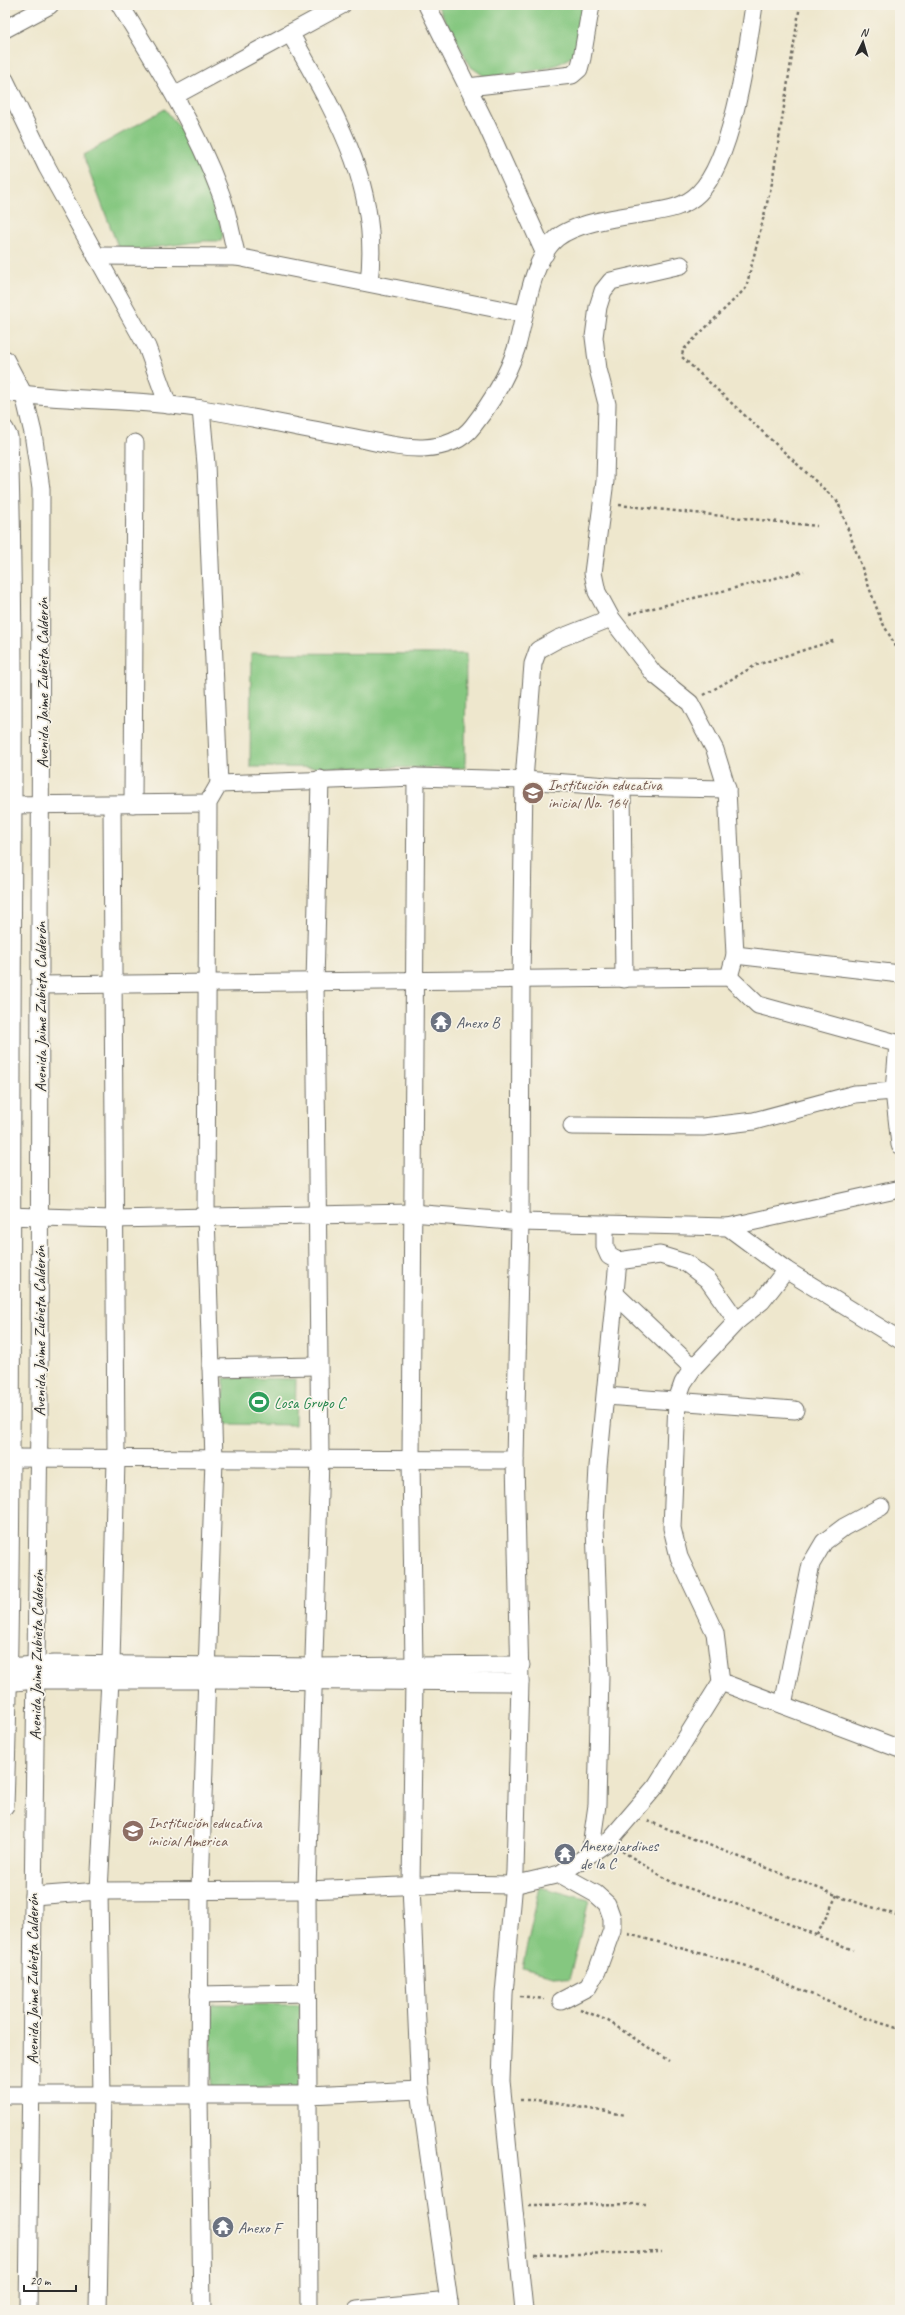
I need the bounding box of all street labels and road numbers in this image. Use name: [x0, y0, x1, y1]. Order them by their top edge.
street label: Avenida Jaime Zubieta Calderón: [33, 597, 53, 768]
street label: Avenida Jaime Zubieta Calderón: [31, 921, 51, 1092]
street label: Avenida Jaime Zubieta Calderón: [30, 1245, 50, 1416]
street label: Avenida Jaime Zubieta Calderón: [26, 1569, 48, 1740]
street label: Avenida Jaime Zubieta Calderón: [23, 1893, 43, 2064]

